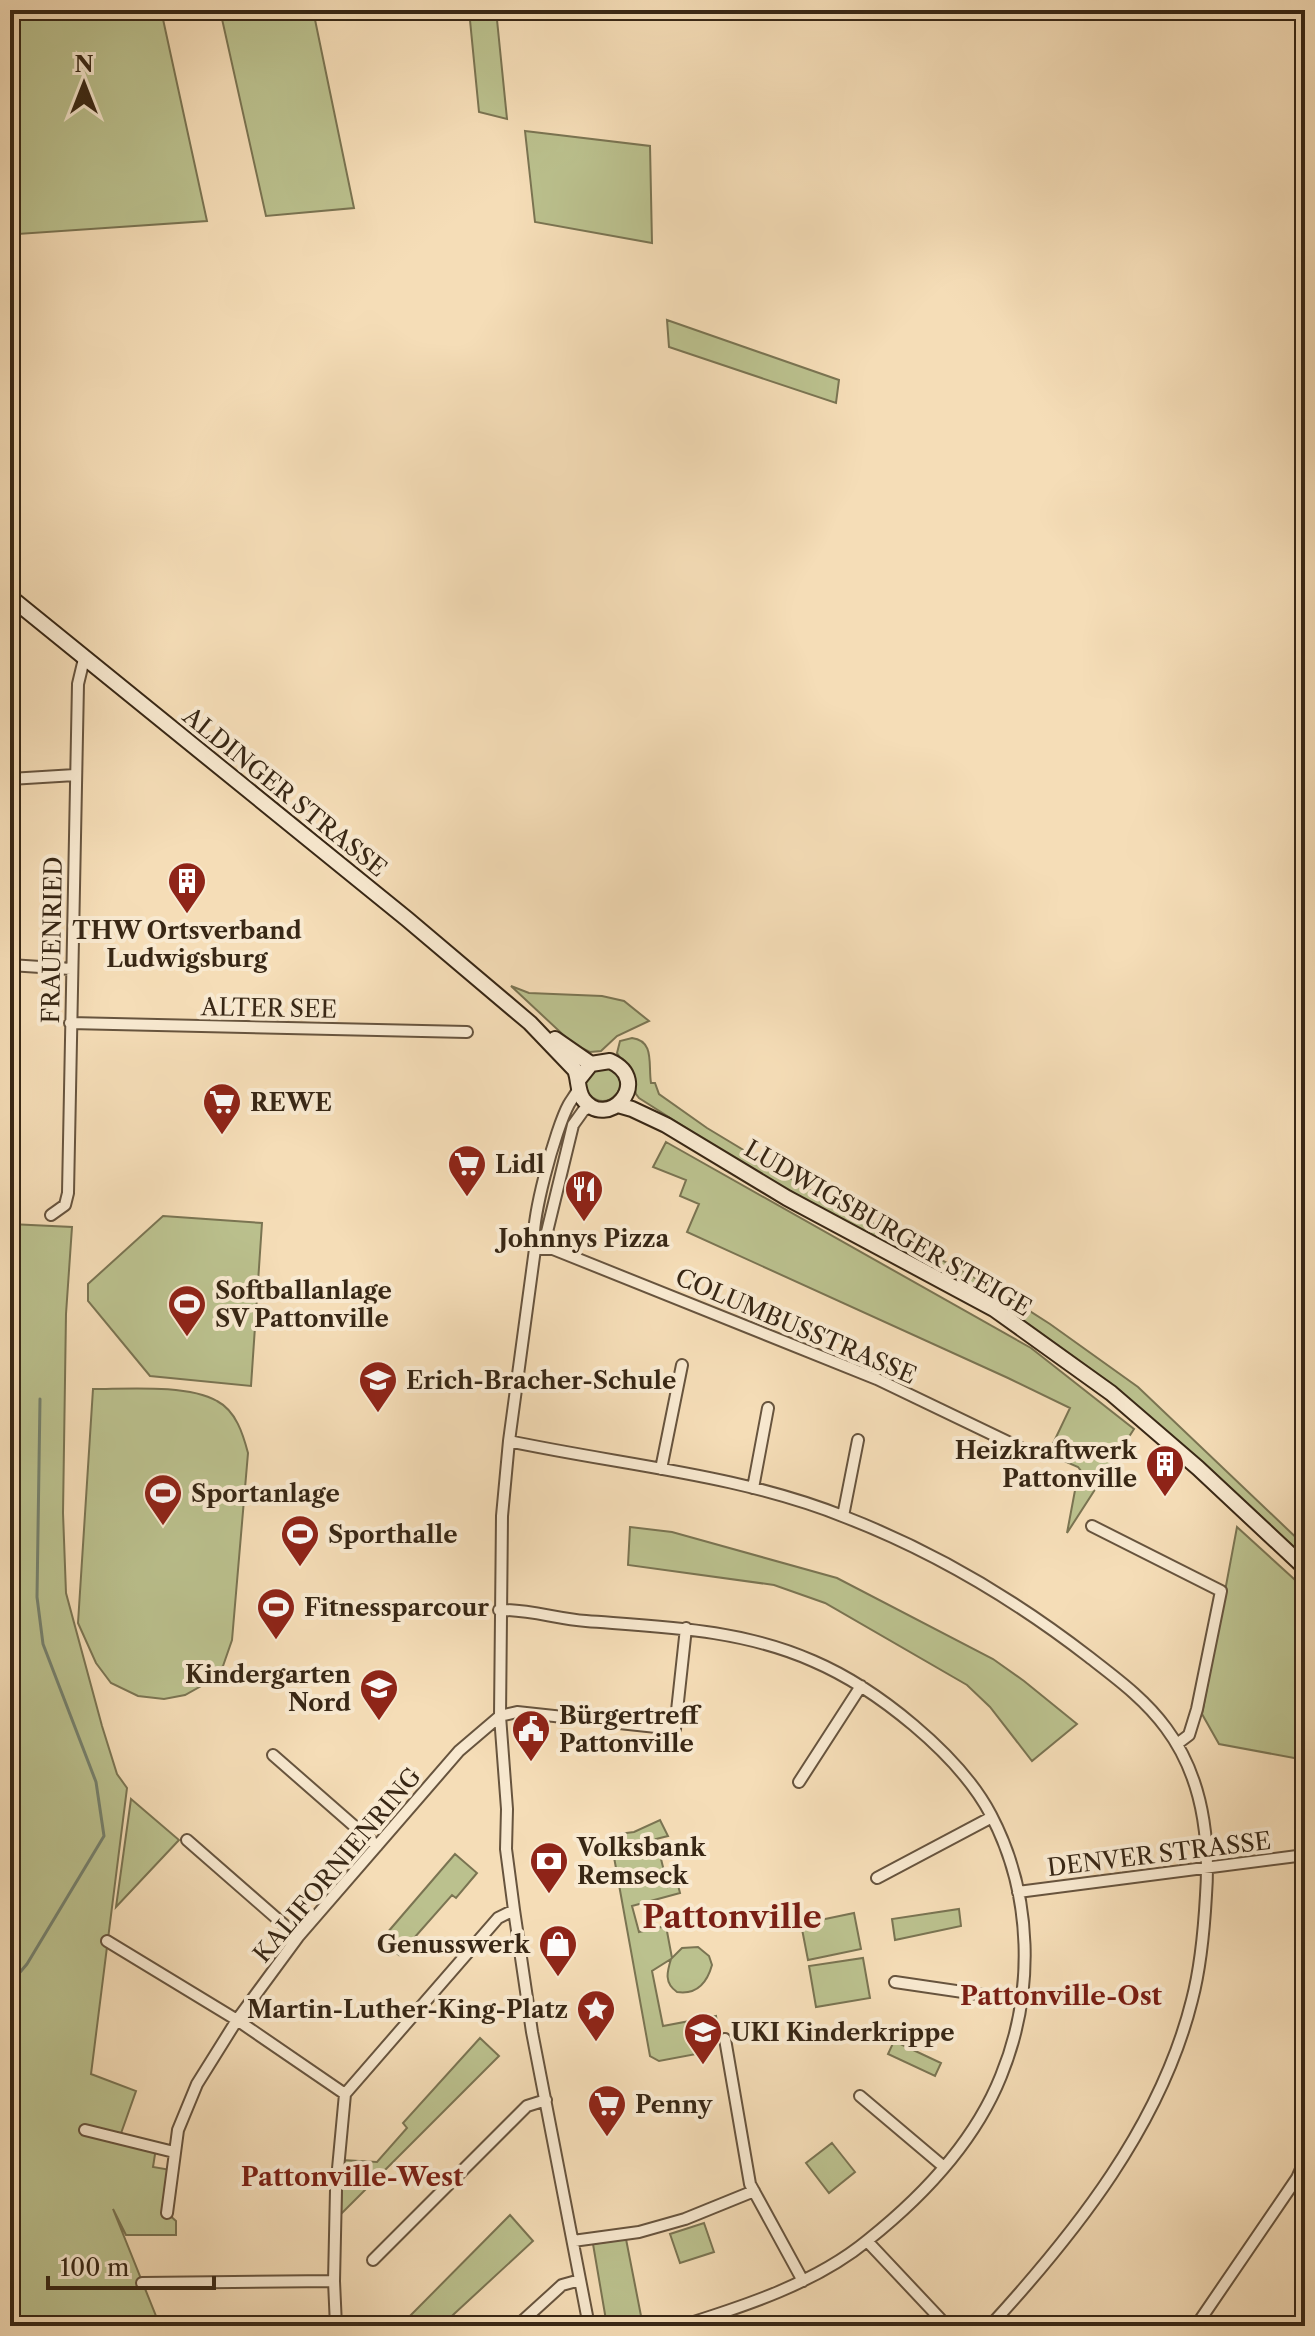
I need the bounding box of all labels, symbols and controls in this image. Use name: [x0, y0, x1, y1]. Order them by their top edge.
north arrow: [44, 44, 124, 124]
text: N: [74, 51, 94, 78]
street label: ALDINGER STRASSE: [177, 700, 392, 883]
street label: FRAUENRIED: [36, 856, 68, 1024]
building icon: THW Ortsverband Ludwigsburg: [166, 860, 208, 915]
place label: THW Ortsverband Ludwigsburg: [72, 916, 302, 973]
street label: ALTER SEE: [200, 992, 337, 1024]
supermarket icon: REWE: [201, 1081, 243, 1136]
place label: REWE: [250, 1088, 332, 1117]
street label: LUDWIGSBURGER STEIGE: [739, 1134, 1037, 1322]
supermarket icon: Lidl: [446, 1143, 488, 1198]
place label: Lidl: [495, 1150, 545, 1179]
restaurant icon: Johnnys Pizza: [563, 1168, 605, 1223]
place label: Johnnys Pizza: [495, 1224, 671, 1253]
street label: COLUMBUSSTRASSE: [671, 1262, 921, 1390]
place label: Softballanlage SV Pattonville: [215, 1276, 392, 1333]
sports icon: Softballanlage SV Pattonville: [166, 1283, 208, 1338]
school or university icon: Erich-Bracher-Schule: [357, 1359, 399, 1414]
place label: Erich-Bracher-Schule: [406, 1366, 676, 1395]
place label: Heizkraftwerk Pattonville: [955, 1436, 1138, 1493]
building icon: Heizkraftwerk Pattonville: [1144, 1443, 1186, 1498]
sports icon: Sportanlage: [142, 1472, 184, 1527]
place label: Sportanlage: [191, 1479, 340, 1508]
sports icon: Sporthalle: [279, 1513, 321, 1568]
place label: Sporthalle: [328, 1520, 458, 1549]
sports icon: Fitnessparcour: [255, 1586, 297, 1641]
place label: Fitnessparcour: [304, 1593, 489, 1622]
place label: Kindergarten Nord: [185, 1660, 352, 1717]
school or university icon: Kindergarten Nord: [358, 1667, 400, 1722]
place label: Bürgertreff Pattonville: [559, 1701, 703, 1758]
public building icon: Bürgertreff Pattonville: [510, 1708, 552, 1763]
street label: KALIFORNIENRING: [247, 1762, 427, 1968]
street label: DENVER STRASSE: [1045, 1826, 1273, 1882]
place label: Volksbank Remseck: [576, 1833, 707, 1890]
bank icon: Volksbank Remseck: [528, 1840, 570, 1895]
district label: Pattonville: [642, 1897, 822, 1936]
shop icon: Genusswerk: [537, 1923, 579, 1978]
place label: Genusswerk: [377, 1930, 531, 1959]
district label: Pattonville-Ost: [960, 1980, 1163, 2012]
place icon: Martin-Luther-King-Platz: [575, 1988, 617, 2043]
place label: Martin-Luther-King-Platz: [247, 1995, 568, 2024]
school or university icon: UKI Kinderkrippe: [682, 2011, 724, 2066]
place label: UKI Kinderkrippe: [731, 2018, 955, 2047]
supermarket icon: Penny: [586, 2083, 628, 2138]
place label: Penny: [635, 2090, 714, 2119]
district label: Pattonville-West: [241, 2161, 464, 2193]
scale bar: [48, 2240, 214, 2290]
text: 100 m: [60, 2253, 129, 2282]

